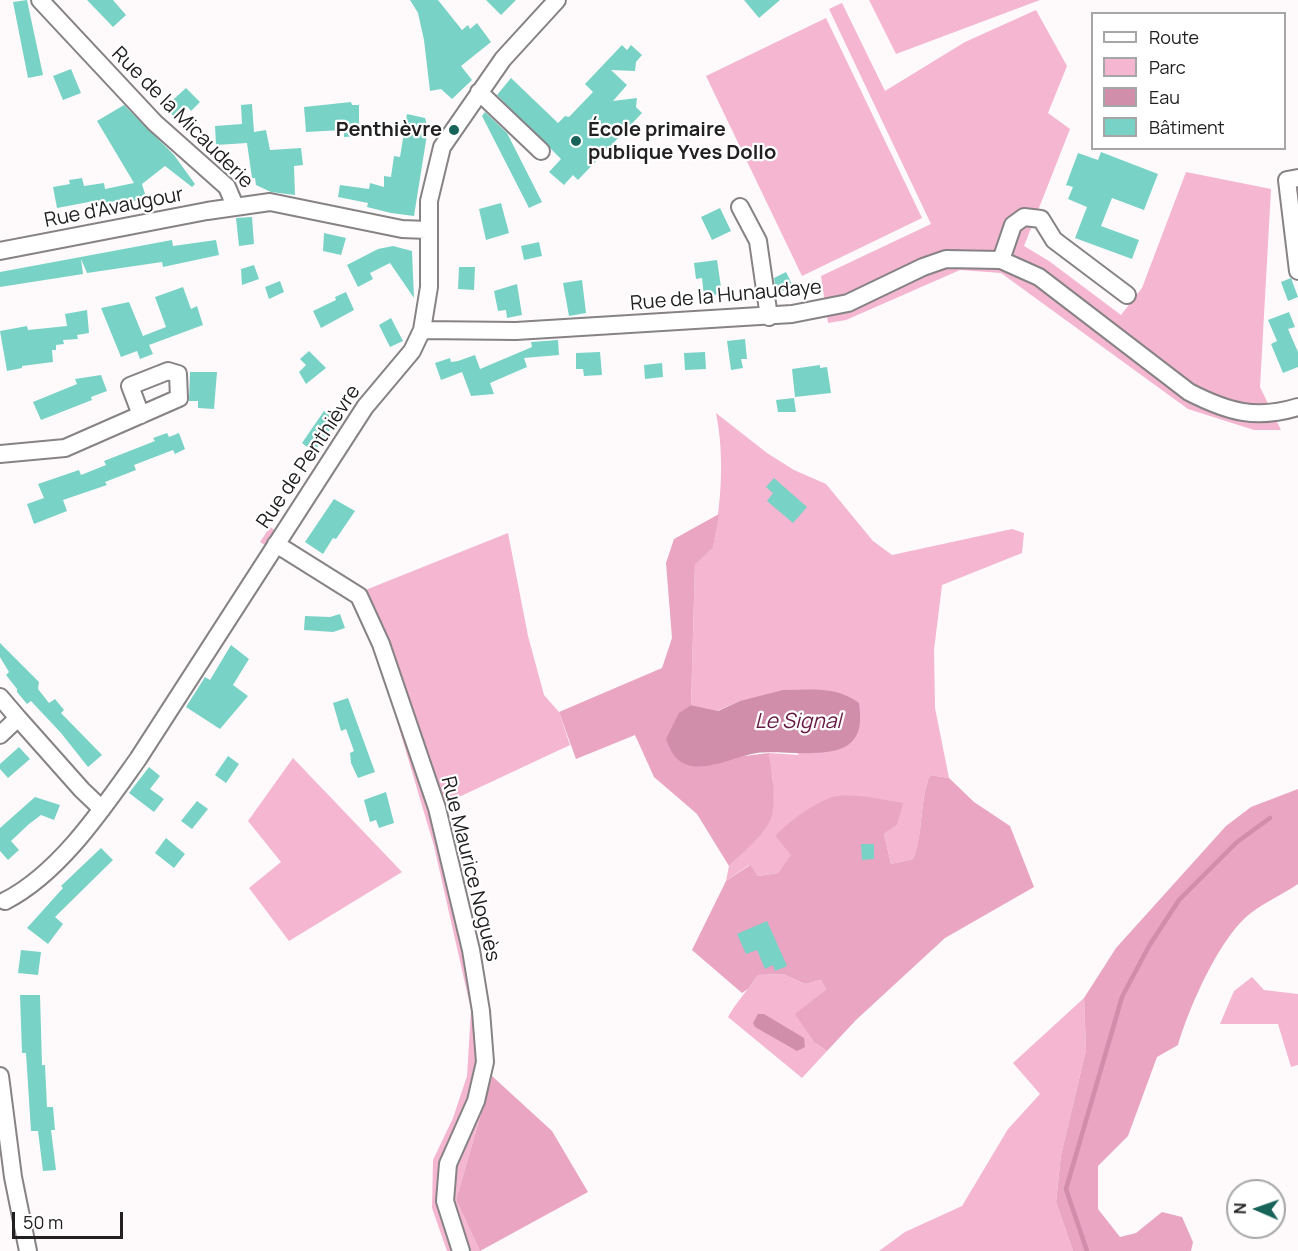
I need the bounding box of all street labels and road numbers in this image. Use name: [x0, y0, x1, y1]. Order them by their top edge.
street label: Rue de la Micauderie: [106, 42, 258, 194]
street label: Rue d'Avaugour: [42, 183, 186, 233]
street label: Rue de la Hunaudaye: [629, 276, 823, 316]
street label: Rue de Penthièvre: [252, 381, 366, 533]
street label: Rue Maurice Noguès: [435, 774, 505, 964]

